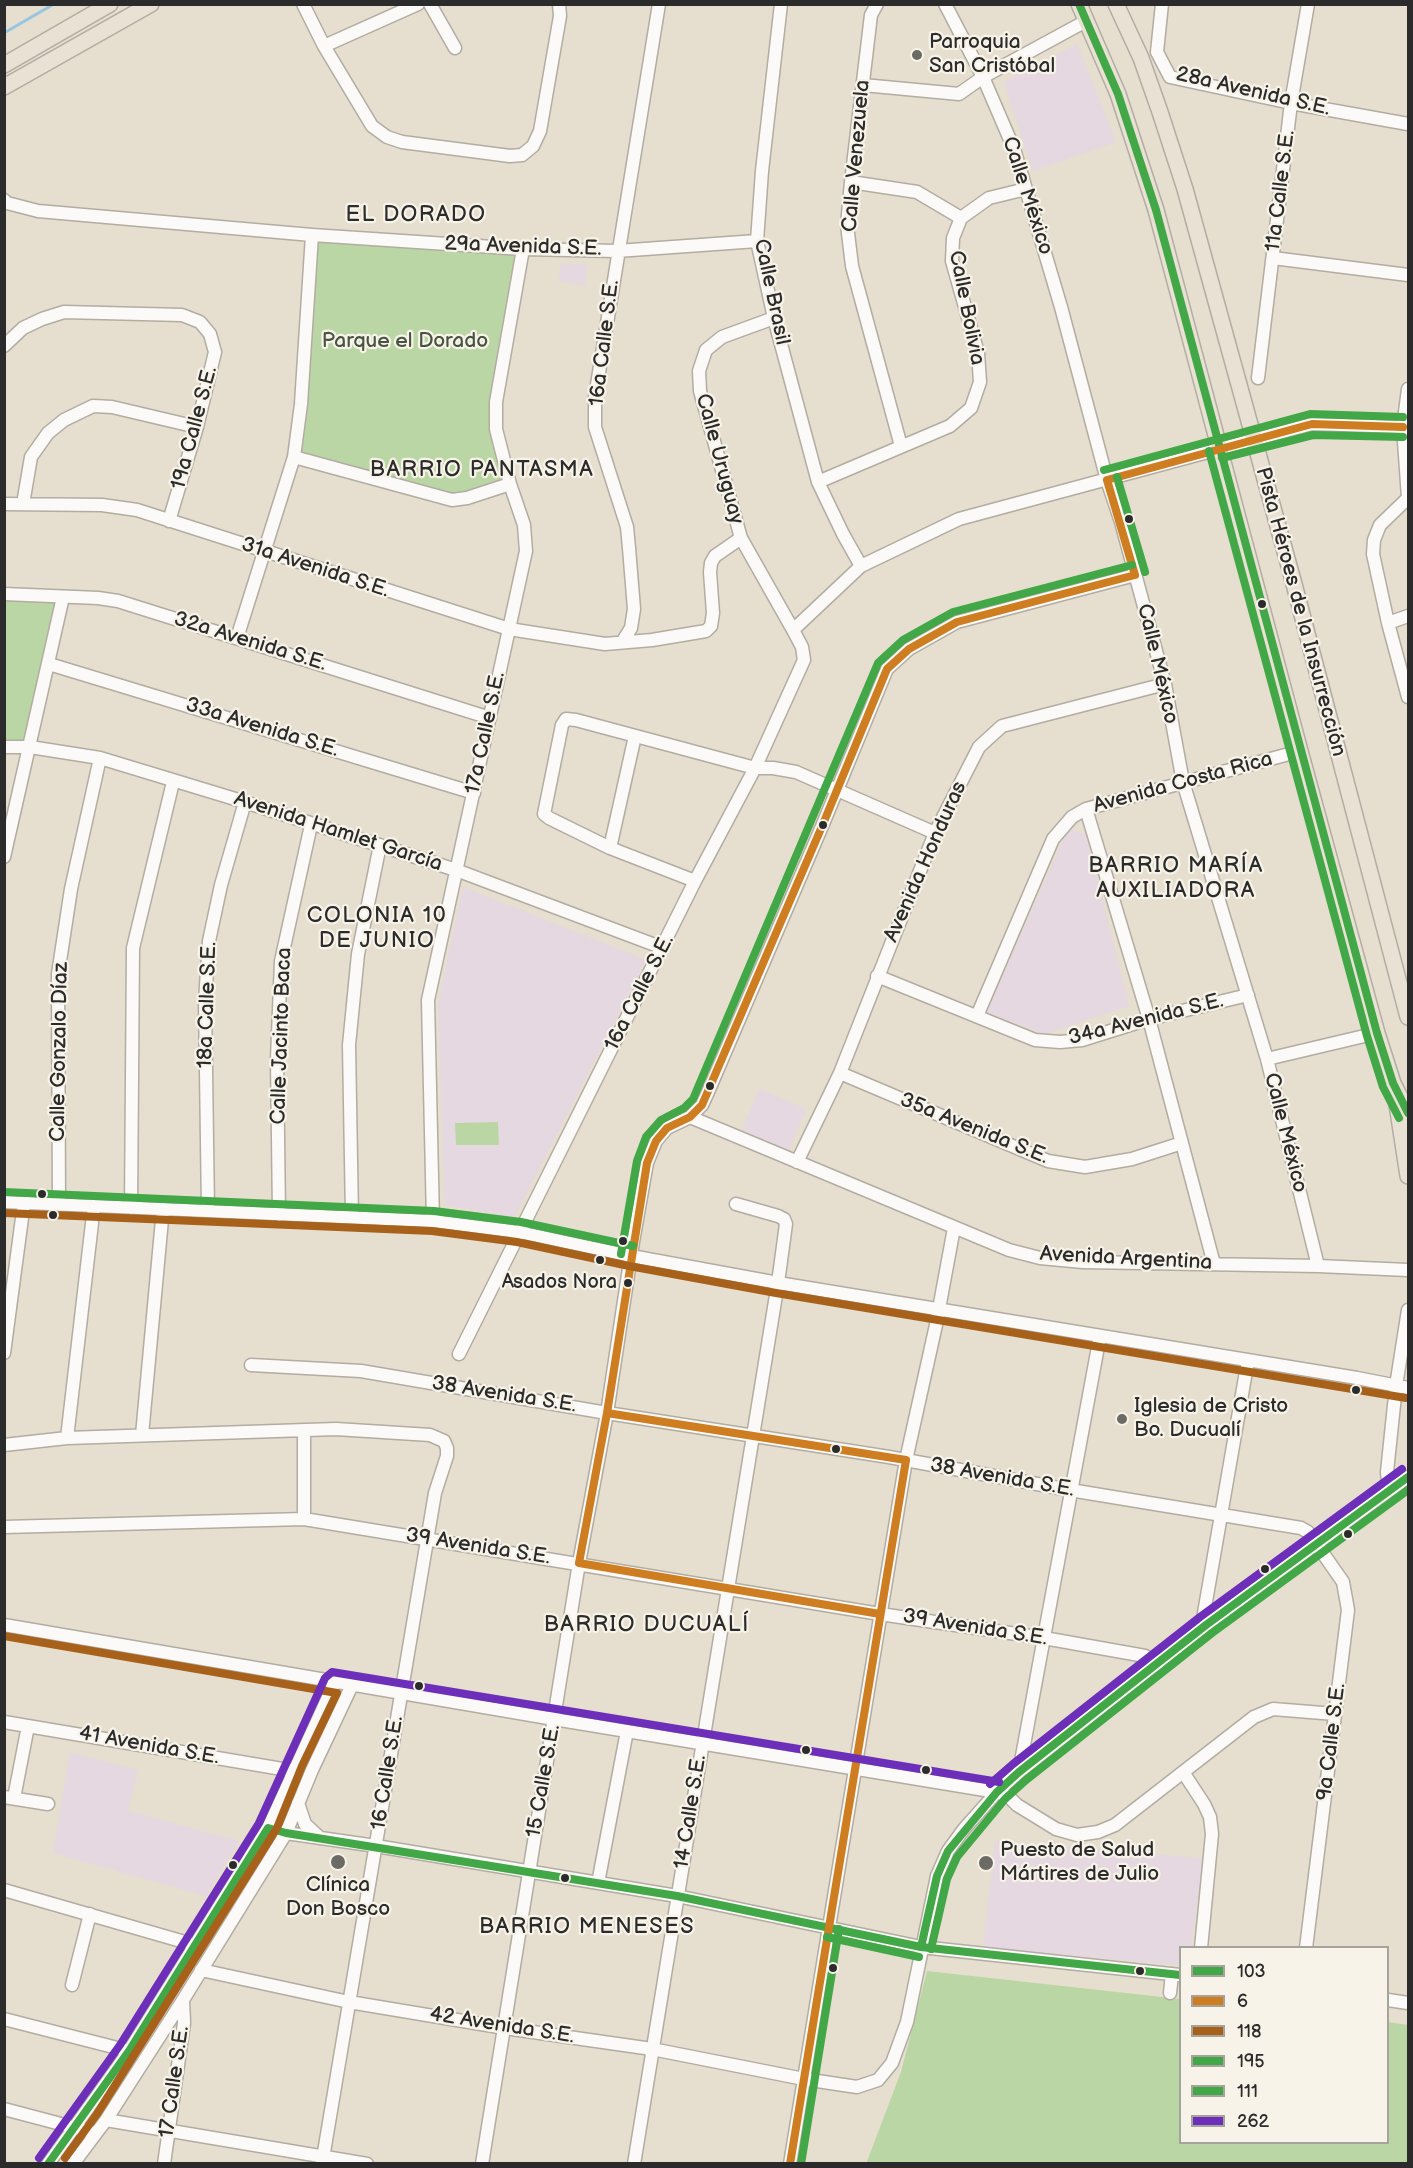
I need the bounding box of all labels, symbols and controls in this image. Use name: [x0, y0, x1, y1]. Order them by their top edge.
place label: Parroquia San Cristóbal: [929, 30, 1055, 80]
marker: Parroquia San Cristóbal: [910, 48, 924, 62]
street label: 28a Avenida S.E.: [1173, 62, 1333, 122]
street label: Calle Venezuela: [838, 79, 876, 233]
street label: 11a Calle S.E.: [1261, 129, 1301, 253]
street label: Calle México: [996, 134, 1058, 258]
district label: EL DORADO: [346, 202, 486, 228]
street label: 29a Avenida S.E.: [444, 232, 602, 262]
street label: Calle Brasil: [747, 237, 795, 347]
street label: Calle Bolivia: [943, 249, 989, 367]
street label: 16a Calle S.E.: [585, 278, 625, 408]
park label: Parque el Dorado: [322, 329, 488, 355]
street label: 19a Calle S.E.: [166, 364, 224, 492]
street label: Calle Uruguay: [689, 391, 749, 527]
district label: BARRIO PANTASMA: [370, 457, 594, 483]
street label: Pista Héroes de la Insurrección: [1249, 465, 1351, 759]
unlabelled marker: [1123, 513, 1135, 525]
street label: 31a Avenida S.E.: [238, 532, 392, 604]
unlabelled marker: [1256, 598, 1268, 610]
street label: Calle México: [1131, 601, 1183, 727]
street label: 32a Avenida S.E.: [171, 607, 329, 677]
street label: 17a Calle S.E.: [461, 669, 511, 797]
street label: 33a Avenida S.E.: [182, 693, 342, 763]
street label: Avenida Costa Rica: [1091, 747, 1275, 819]
street label: Avenida Honduras: [879, 778, 973, 946]
street label: Avenida Hamlet García: [231, 786, 445, 878]
unlabelled marker: [817, 819, 829, 831]
district label: BARRIO MARÍA AUXILIADORA: [1088, 853, 1264, 904]
district label: COLONIA 10 DE JUNIO: [307, 903, 447, 954]
street label: 16a Calle S.E.: [600, 931, 680, 1055]
street label: 18a Calle S.E.: [193, 941, 223, 1069]
street label: Calle Jacinto Baca: [266, 947, 298, 1125]
street label: Calle Gonzalo Díaz: [46, 962, 74, 1142]
street label: 34a Avenida S.E.: [1066, 989, 1226, 1051]
street label: Calle México: [1258, 1071, 1312, 1195]
unlabelled marker: [704, 1080, 716, 1092]
street label: 35a Avenida S.E.: [896, 1088, 1052, 1170]
unlabelled marker: [36, 1188, 48, 1200]
unlabelled marker: [47, 1209, 59, 1221]
unlabelled marker: [617, 1235, 629, 1247]
street label: Avenida Argentina: [1039, 1242, 1213, 1276]
unlabelled marker: [594, 1254, 606, 1266]
place label: Asados Nora: [502, 1271, 617, 1295]
marker: Asados Nora: [622, 1277, 634, 1289]
street label: 38 Avenida S.E.: [430, 1371, 578, 1419]
unlabelled marker: [1350, 1384, 1362, 1396]
place label: Iglesia de Cristo Bo. Ducualí: [1134, 1394, 1288, 1444]
marker: Iglesia de Cristo Bo. Ducualí: [1115, 1412, 1129, 1426]
unlabelled marker: [830, 1443, 842, 1455]
street label: 38 Avenida S.E.: [928, 1453, 1076, 1503]
street label: 39 Avenida S.E.: [404, 1523, 552, 1571]
unlabelled marker: [1342, 1528, 1354, 1540]
unlabelled marker: [1259, 1563, 1271, 1575]
street label: 39 Avenida S.E.: [901, 1604, 1049, 1652]
district label: BARRIO DUCUALÍ: [544, 1612, 750, 1638]
unlabelled marker: [413, 1680, 425, 1692]
street label: 9a Calle S.E.: [1312, 1682, 1352, 1802]
street label: 16 Calle S.E.: [367, 1714, 409, 1832]
street label: 41 Avenida S.E.: [77, 1721, 221, 1771]
street label: 15 Calle S.E.: [522, 1722, 566, 1840]
unlabelled marker: [800, 1744, 812, 1756]
street label: 14 Calle S.E.: [670, 1753, 712, 1871]
unlabelled marker: [920, 1764, 932, 1776]
place label: Puesto de Salud Mártires de Julio: [1000, 1838, 1159, 1888]
marker: Clínica Don Bosco: [329, 1853, 347, 1871]
marker: Puesto de Salud Mártires de Julio: [977, 1854, 995, 1872]
unlabelled marker: [227, 1859, 239, 1871]
unlabelled marker: [559, 1872, 571, 1884]
place label: Clínica Don Bosco: [286, 1873, 390, 1923]
district label: BARRIO MENESES: [479, 1914, 695, 1940]
legend: [1179, 1946, 1389, 2144]
text: 103: [1237, 1961, 1266, 1982]
unlabelled marker: [827, 1962, 839, 1974]
unlabelled marker: [1134, 1965, 1146, 1977]
text: 6: [1237, 1991, 1248, 2012]
street label: 42 Avenida S.E.: [428, 2002, 576, 2050]
text: 118: [1237, 2021, 1261, 2042]
street label: 17 Calle S.E.: [155, 2024, 195, 2140]
text: 195: [1237, 2051, 1265, 2072]
text: 111: [1237, 2081, 1258, 2102]
text: 262: [1237, 2111, 1269, 2132]

